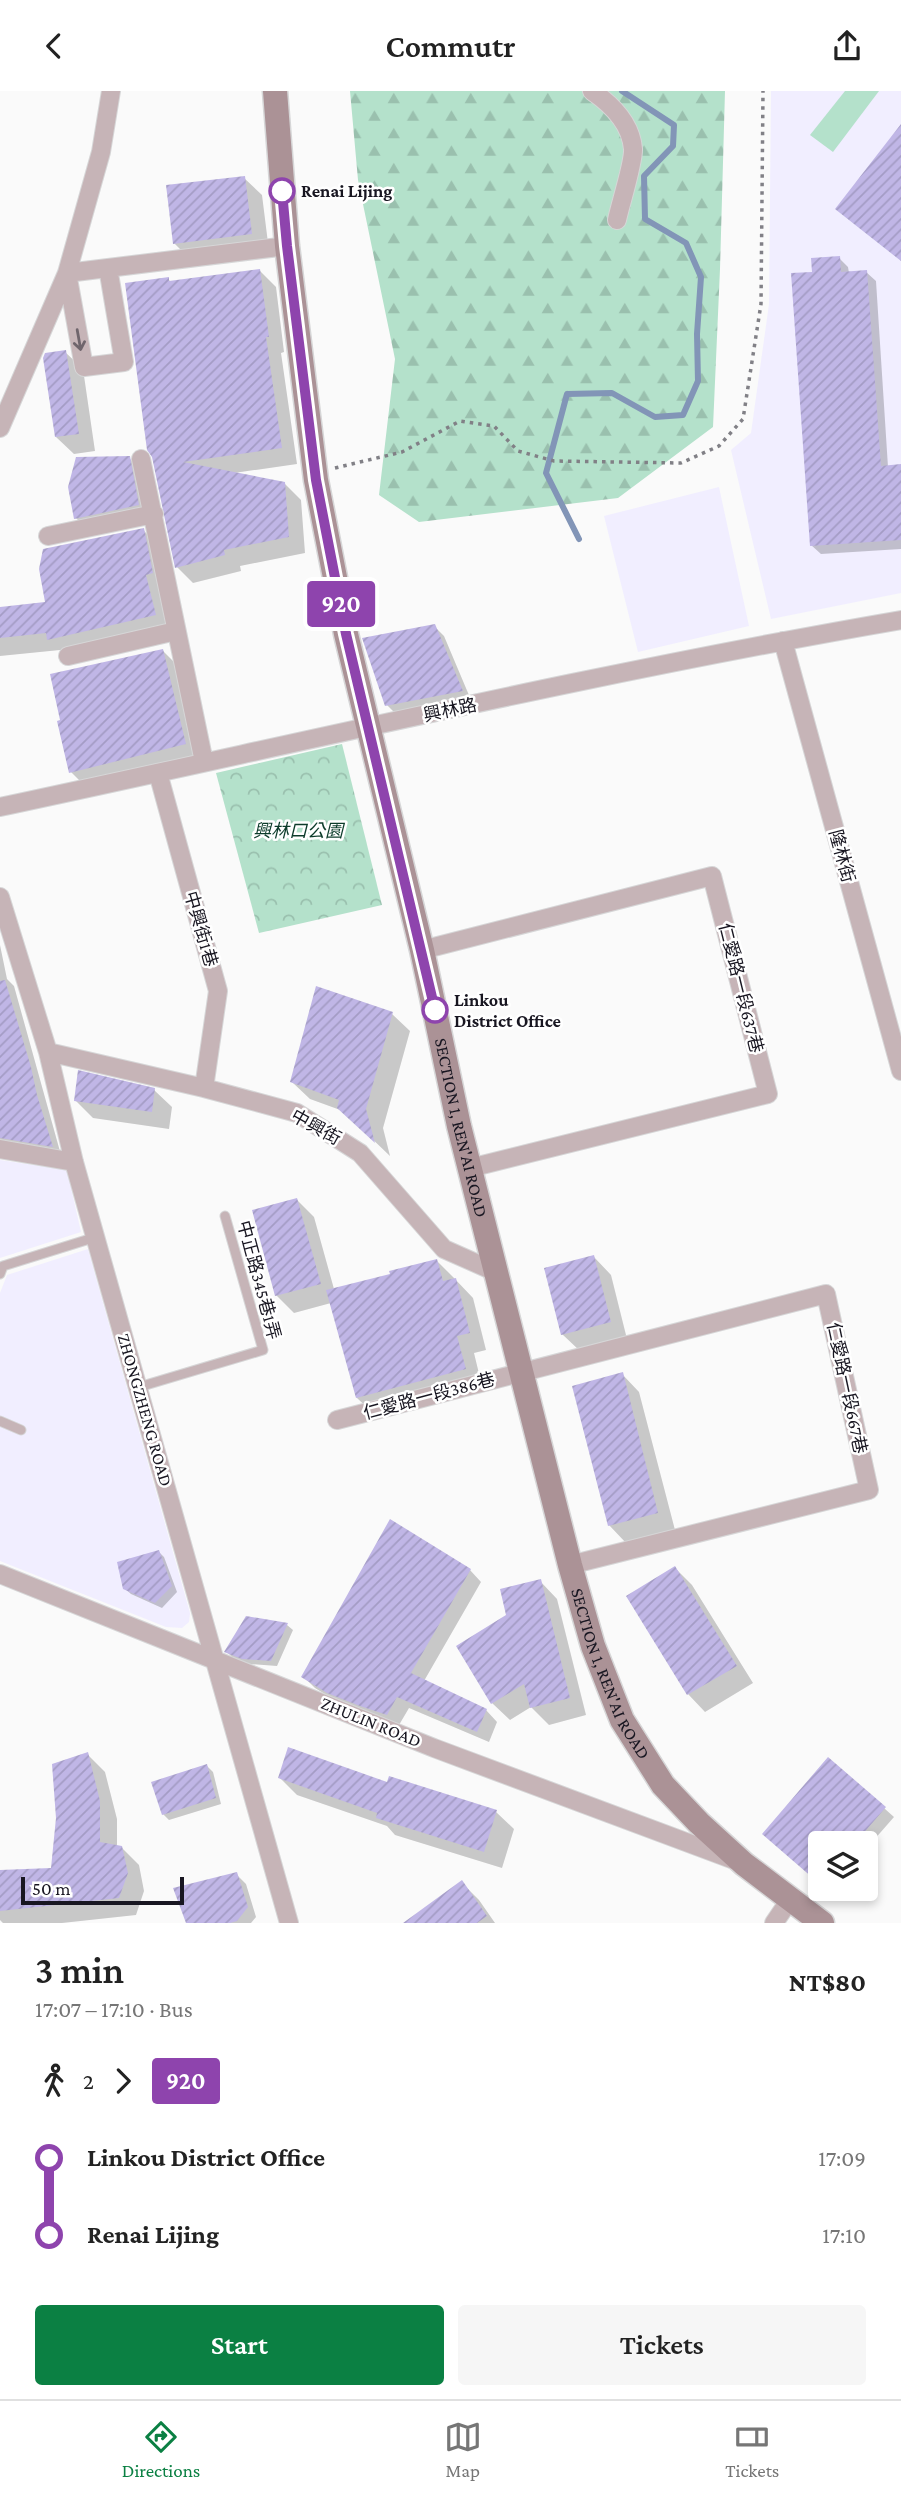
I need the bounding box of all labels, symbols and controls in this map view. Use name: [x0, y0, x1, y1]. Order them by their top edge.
icon: back: [35, 27, 73, 65]
icon: share: [828, 27, 866, 65]
text: Commutr: [386, 28, 515, 64]
marker: Renai Lijing: [269, 178, 295, 204]
place label: Renai Lijing: [301, 181, 392, 202]
one-way arrow: [73, 328, 86, 351]
line badge: 920: [301, 581, 381, 627]
text: 920: [321, 590, 361, 617]
street label: 興林路: [422, 695, 478, 725]
park label: 興林口公園: [253, 821, 346, 841]
street label: 隆林街: [825, 827, 859, 885]
street label: 中興街1巷: [181, 889, 221, 969]
street label: 仁愛路一段637巷: [715, 921, 767, 1055]
place label: Linkou District Office: [454, 990, 561, 1031]
marker: Linkou District Office: [422, 997, 448, 1023]
street label: SECTION 1, REN'AI ROAD: [431, 1036, 492, 1219]
street label: 中興街: [288, 1105, 344, 1149]
street label: 中正路345巷1弄: [234, 1218, 284, 1342]
street label: 仁愛路一段667巷: [823, 1320, 871, 1456]
street label: ZHONGZHENG ROAD: [114, 1331, 176, 1489]
street label: 仁愛路一段386巷: [361, 1369, 497, 1423]
street label: SECTION 1, REN'AI ROAD: [567, 1586, 654, 1763]
street label: ZHULIN ROAD: [318, 1693, 424, 1751]
map controls: [808, 1831, 878, 1901]
button: layers: [808, 1831, 878, 1901]
scale bar: [21, 1874, 184, 1906]
text: 50 m: [32, 1878, 71, 1899]
text: 3 min: [35, 1949, 124, 1991]
text: NT$80: [789, 1968, 866, 1997]
text: 17:07 – 17:10 · Bus: [35, 1996, 193, 2022]
icon: walk: [35, 2062, 73, 2100]
icon: forward: [104, 2062, 142, 2100]
text: 920: [166, 2067, 206, 2094]
text: 2: [83, 2068, 94, 2094]
text: Linkou District Office: [87, 2143, 325, 2172]
text: 17:09: [818, 2145, 866, 2171]
text: Renai Lijing: [87, 2220, 219, 2249]
text: 17:10: [822, 2222, 866, 2248]
button: Start: [35, 2305, 444, 2385]
button: Tickets: [458, 2305, 866, 2385]
tab: Directions: [122, 2418, 200, 2481]
tab: Map: [444, 2418, 482, 2481]
tab: Tickets: [725, 2418, 779, 2481]

